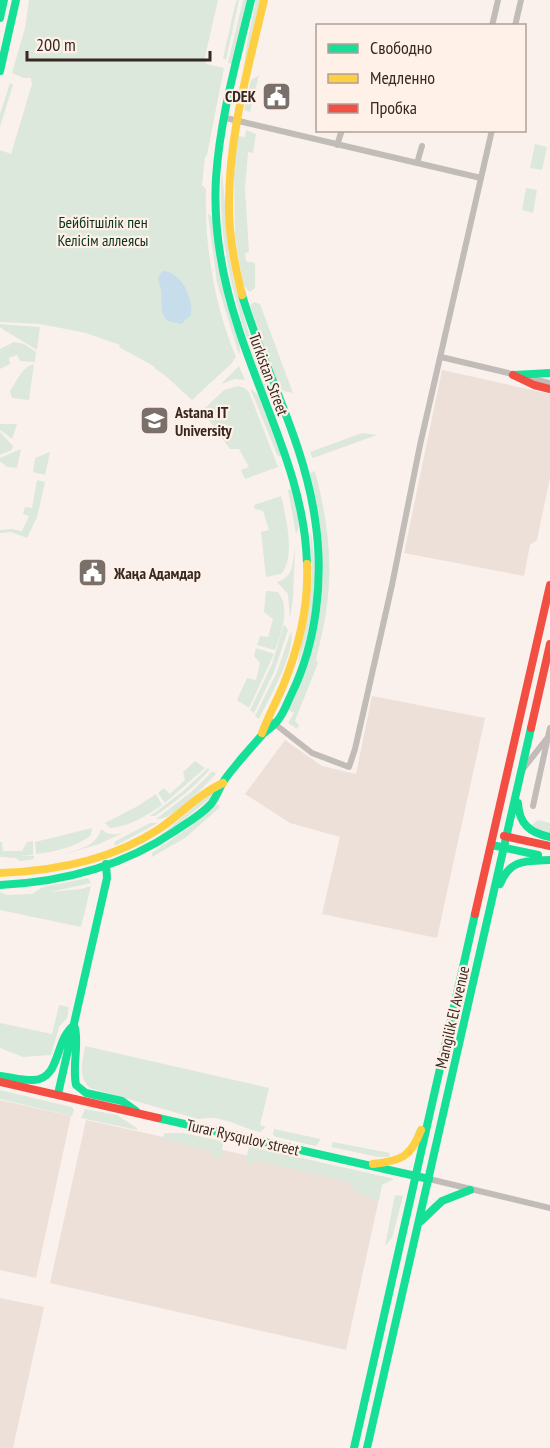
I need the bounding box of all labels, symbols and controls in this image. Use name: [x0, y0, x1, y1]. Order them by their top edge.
scale bar: [27, 24, 210, 62]
legend: [316, 24, 526, 132]
text: 200 m: [36, 33, 76, 56]
text: Свободно: [370, 36, 433, 59]
text: Медленно: [370, 66, 435, 89]
public building icon: CDEK: [261, 80, 293, 112]
place label: CDEK: [225, 86, 257, 106]
text: Пробка: [370, 96, 417, 119]
park label: Бейбітшілік пен Келісім аллеясы: [58, 212, 148, 250]
street label: Turkistan Street: [245, 330, 293, 419]
place label: Astana IT University: [174, 402, 232, 440]
school or university icon: Astana IT University: [138, 405, 170, 437]
public building icon: Жаңа Адамдар: [77, 557, 109, 589]
place label: Жаңа Адамдар: [113, 563, 201, 583]
street label: Mangilik El Avenue: [431, 964, 473, 1070]
street label: Turar Rysqulov street: [185, 1114, 302, 1160]

